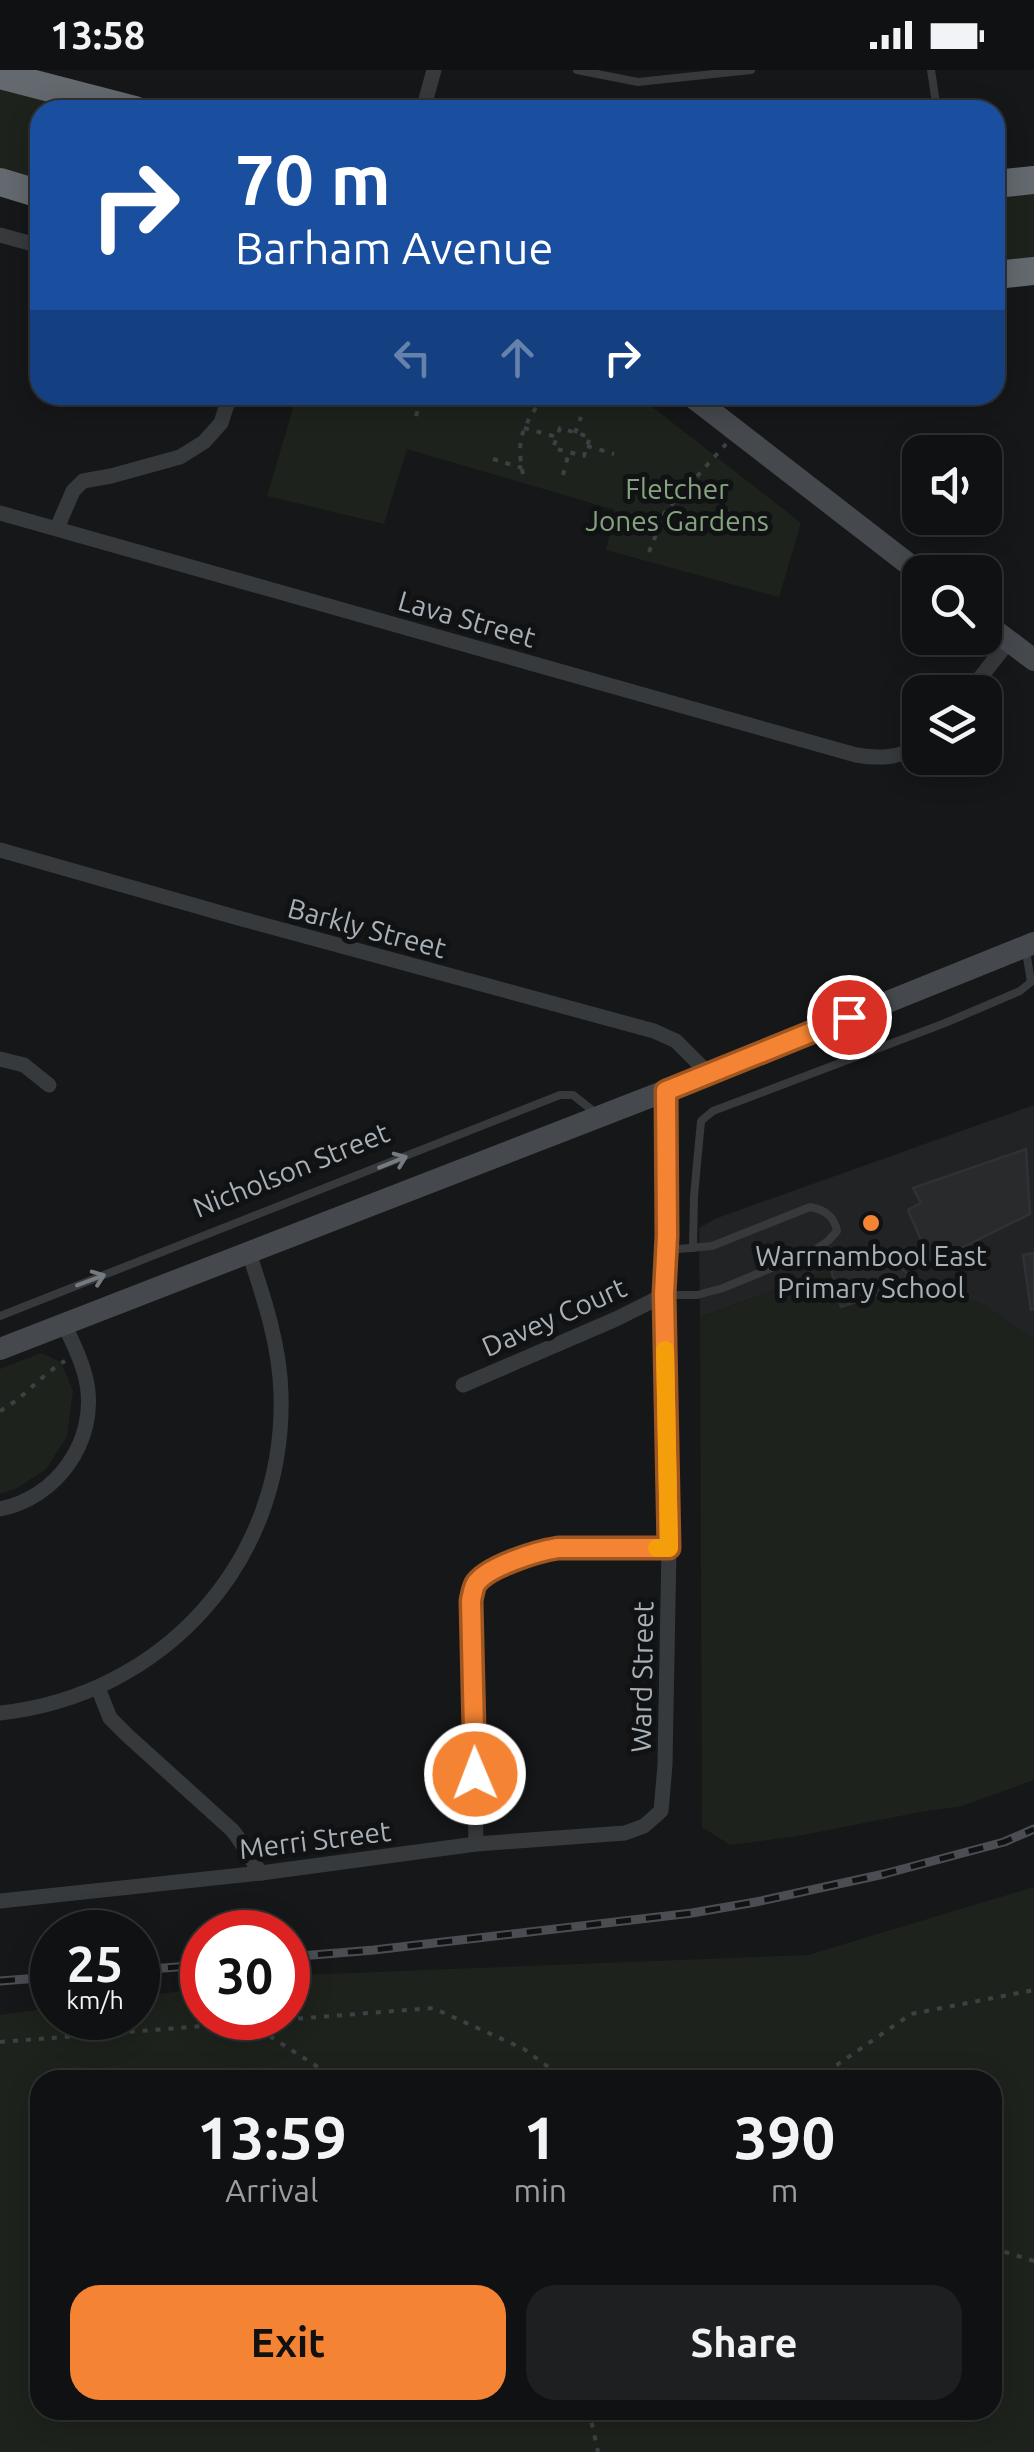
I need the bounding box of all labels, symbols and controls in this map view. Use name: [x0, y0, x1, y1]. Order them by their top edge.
text: 13:58: [50, 14, 145, 56]
icon: right: [70, 140, 200, 270]
text: 70 m: [235, 140, 391, 218]
text: Barham Avenue: [235, 222, 553, 273]
icon: left: [385, 330, 440, 385]
icon: ahead: [490, 330, 545, 385]
icon: right: [595, 330, 650, 385]
map controls: [902, 435, 1002, 775]
button: sound: [902, 435, 1002, 535]
park label: Fletcher Jones Gardens: [585, 473, 769, 536]
button: search: [902, 555, 1002, 655]
street label: Lava Street: [395, 584, 539, 653]
button: layers: [902, 675, 1002, 775]
street label: Barkly Street: [285, 892, 450, 963]
pin: [807, 975, 892, 1060]
icon: arrive: [822, 990, 877, 1045]
street label: Nicholson Street: [188, 1116, 393, 1223]
one-way arrow: [377, 1151, 408, 1169]
marker: Warrnambool East Primary School: [860, 1212, 882, 1234]
place label: Warrnambool East Primary School: [755, 1240, 987, 1303]
one-way arrow: [75, 1270, 105, 1288]
street label: Davey Court: [477, 1271, 631, 1362]
street label: Ward Street: [625, 1601, 658, 1753]
position arrow: [423, 1722, 527, 1826]
street label: Merri Street: [237, 1815, 392, 1864]
speed limit sign: 30: [180, 1910, 310, 2040]
text: 25: [67, 1935, 123, 1991]
text: km/h: [66, 1986, 124, 2014]
text: 13:59: [197, 2103, 347, 2170]
text: 1: [523, 2103, 557, 2170]
text: 390: [734, 2103, 835, 2170]
text: Arrival: [225, 2172, 318, 2208]
text: min: [513, 2172, 567, 2208]
text: m: [771, 2172, 798, 2208]
button: Exit: [70, 2285, 506, 2400]
button: Share: [526, 2285, 962, 2400]

